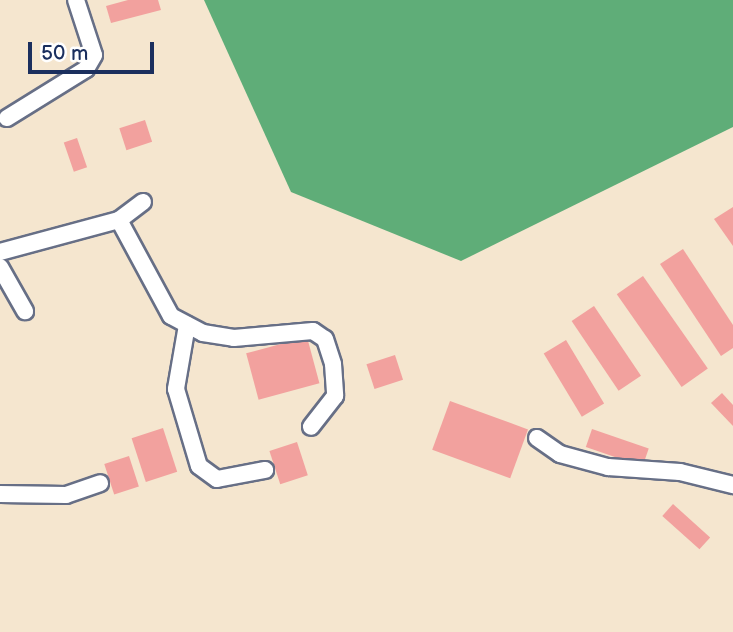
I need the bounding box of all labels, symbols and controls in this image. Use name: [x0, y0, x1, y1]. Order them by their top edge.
scale bar: [32, 28, 158, 72]
text: 50 m: [41, 41, 88, 66]

